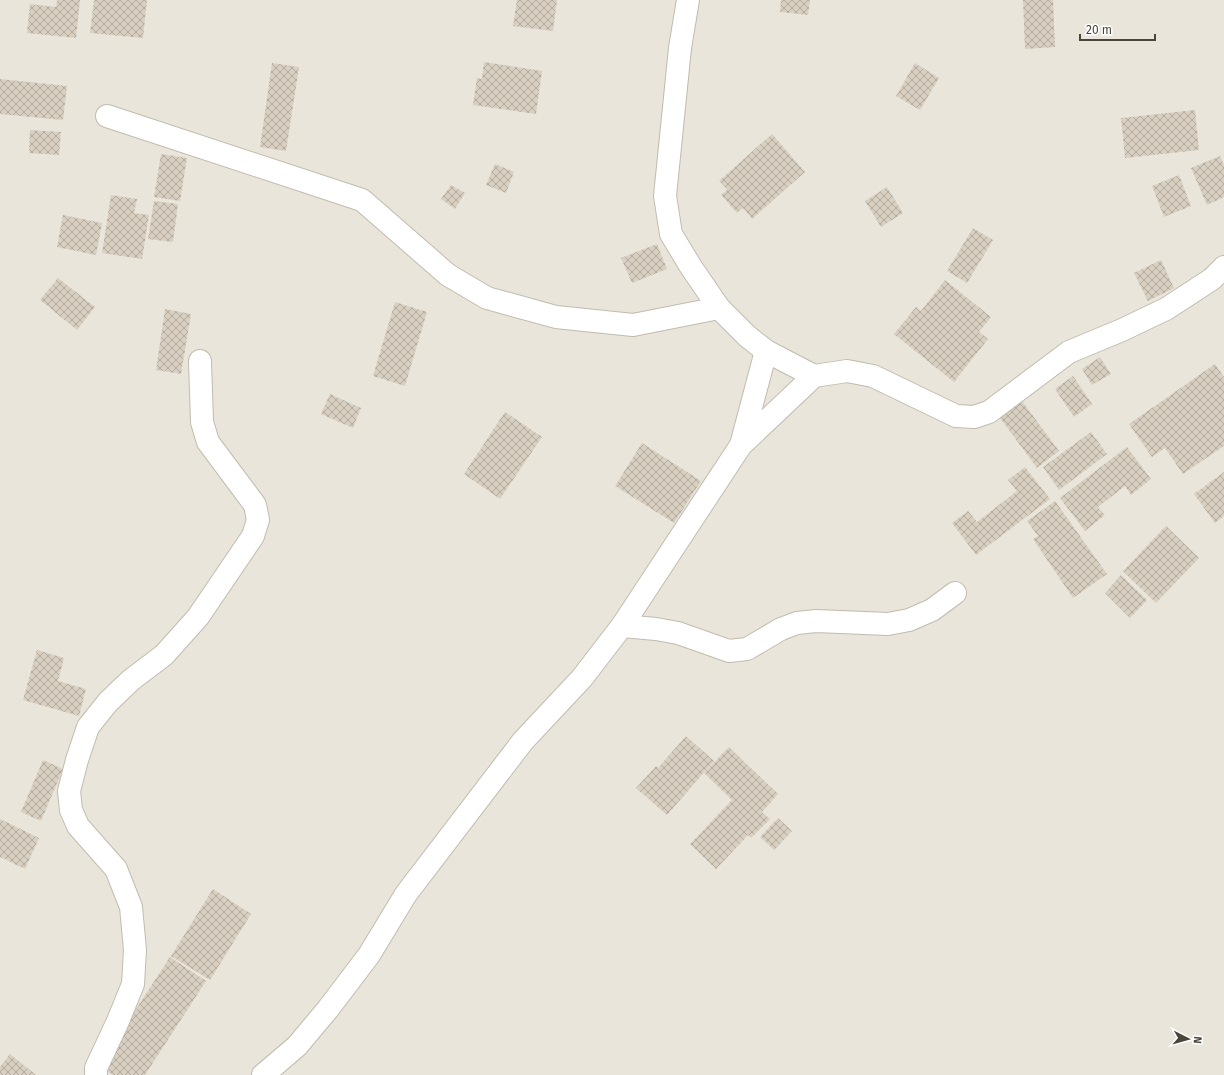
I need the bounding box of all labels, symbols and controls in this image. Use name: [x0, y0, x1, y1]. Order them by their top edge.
scale bar: [1080, 16, 1155, 42]
text: 20 m: [1086, 23, 1112, 37]
north arrow: [1168, 1019, 1208, 1059]
text: N: [1191, 1036, 1204, 1044]

